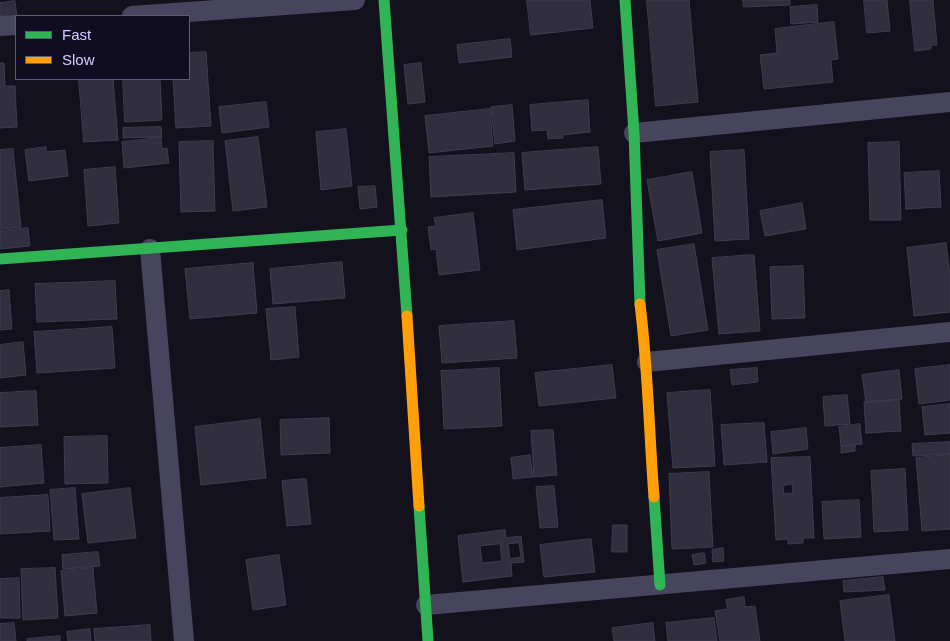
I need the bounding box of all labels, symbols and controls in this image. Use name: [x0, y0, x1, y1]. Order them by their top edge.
legend: [15, 15, 190, 80]
text: Fast: [62, 26, 91, 43]
text: Slow: [62, 51, 95, 68]

